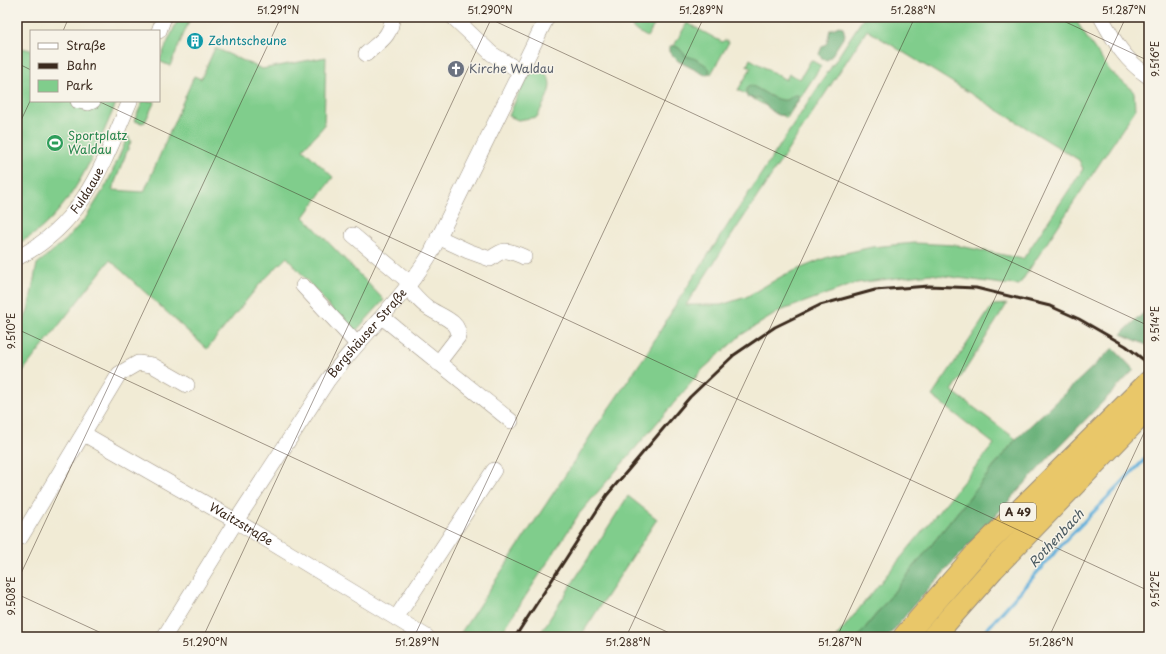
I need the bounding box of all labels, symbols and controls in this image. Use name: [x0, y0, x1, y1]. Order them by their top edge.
text: 51.291°N: [257, 2, 300, 17]
text: 51.290°N: [467, 2, 513, 17]
text: 51.289°N: [679, 2, 724, 17]
text: 51.288°N: [890, 2, 936, 17]
text: 51.287°N: [1102, 2, 1146, 17]
legend: [30, 30, 160, 102]
building icon: Zehntscheune: [185, 31, 205, 51]
place label: Zehntscheune: [208, 31, 287, 49]
text: Straße: [66, 36, 106, 54]
text: 9.516°E: [1147, 41, 1162, 77]
text: Bahn: [66, 56, 97, 74]
church icon: Kirche Waldau: [446, 59, 466, 79]
place label: Kirche Waldau: [469, 59, 554, 77]
text: Park: [66, 76, 93, 94]
place label: Sportplatz Waldau: [68, 126, 128, 158]
sports icon: Sportplatz Waldau: [45, 133, 65, 153]
street label: Fuldaaue: [65, 163, 108, 217]
street label: Bergshäuser Straße: [323, 284, 410, 381]
text: 9.514°E: [1147, 306, 1162, 342]
text: 9.510°E: [3, 313, 18, 349]
street label: Waitzstraße: [206, 498, 277, 549]
road number: A 49: [1000, 503, 1036, 521]
water label: Rothenbach: [1024, 504, 1088, 571]
text: 9.512°E: [1147, 571, 1162, 607]
text: 9.508°E: [3, 577, 18, 615]
text: 51.290°N: [182, 634, 228, 649]
text: 51.289°N: [395, 634, 440, 649]
text: 51.288°N: [605, 634, 651, 649]
text: 51.287°N: [818, 634, 862, 649]
text: 51.286°N: [1029, 634, 1074, 649]

